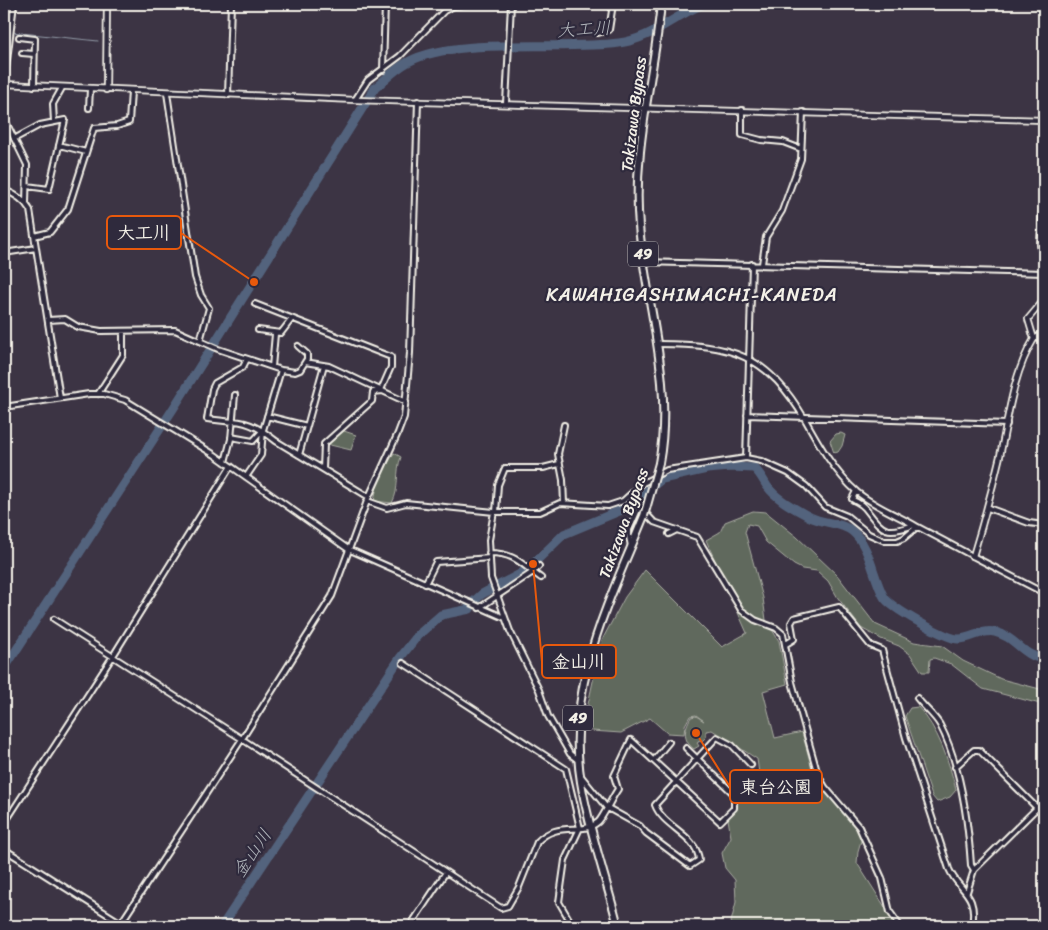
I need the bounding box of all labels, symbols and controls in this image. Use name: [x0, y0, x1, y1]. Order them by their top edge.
water label: 大工川: [556, 12, 612, 46]
street label: Takizawa Bypass: [612, 54, 655, 173]
callout: 大工川: [107, 216, 181, 249]
text: 大工川: [117, 217, 171, 249]
road number: 49: [628, 242, 658, 266]
district label: KAWAHIGASHIMACHI-KANEDA: [546, 278, 838, 311]
street label: Takizawa Bypass: [590, 463, 657, 583]
callout: 金山川: [542, 645, 616, 678]
text: 金山川: [552, 646, 606, 678]
road number: 49: [563, 706, 593, 730]
callout: 東台公園: [730, 770, 822, 803]
text: 東台公園: [740, 771, 812, 803]
water label: 金山川: [224, 822, 280, 884]

